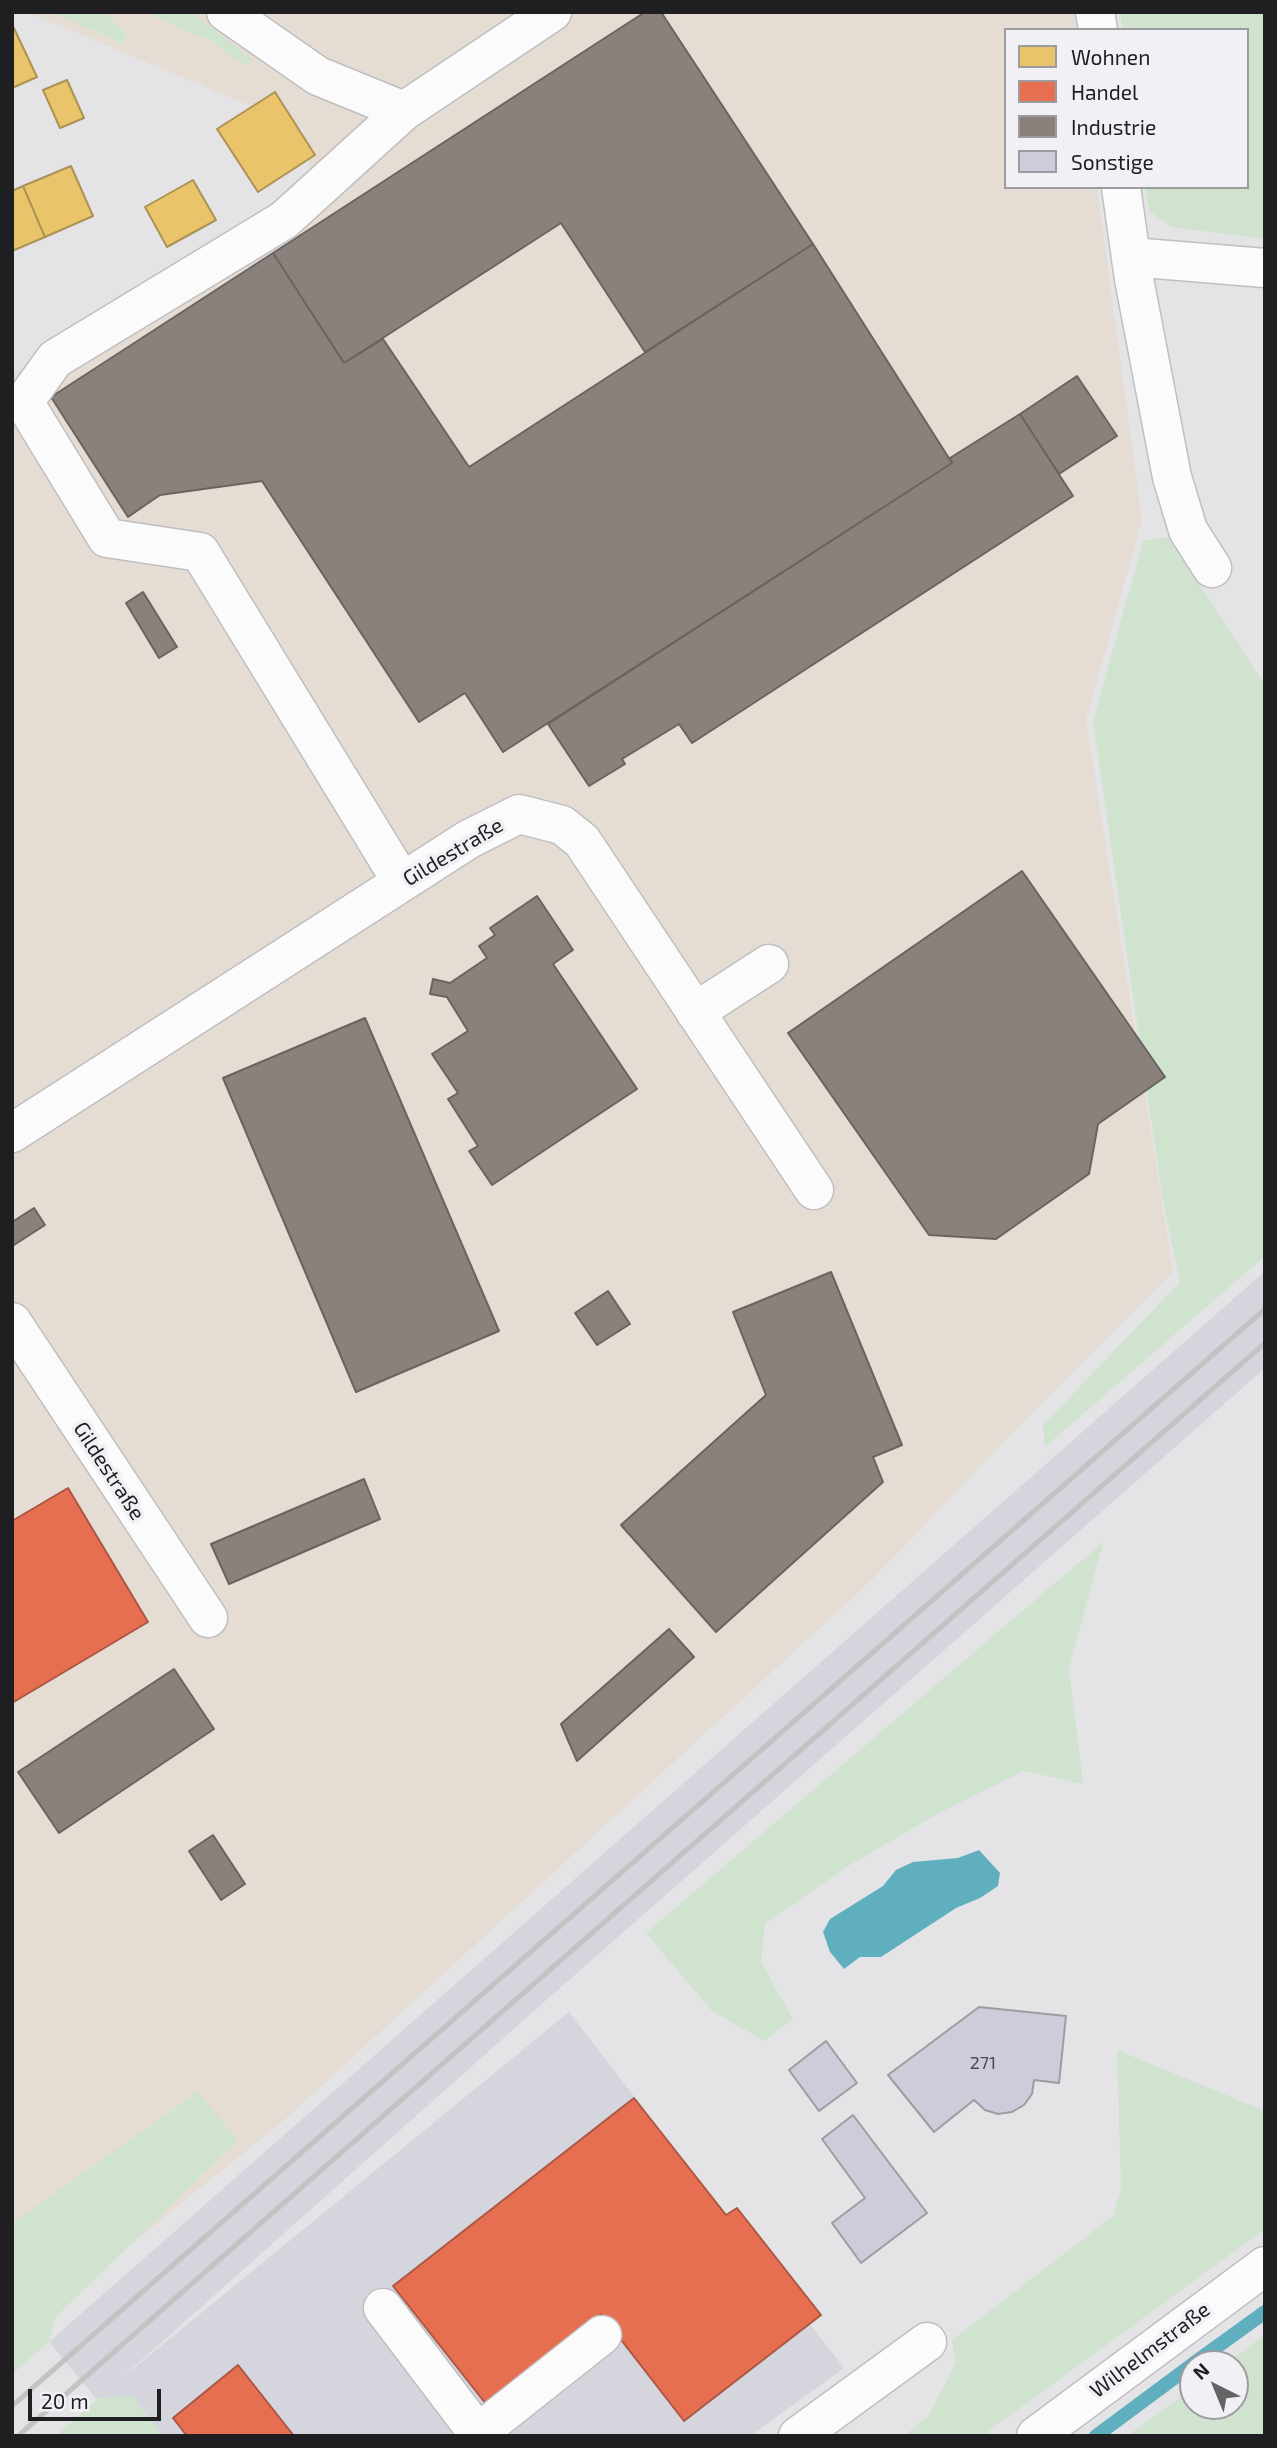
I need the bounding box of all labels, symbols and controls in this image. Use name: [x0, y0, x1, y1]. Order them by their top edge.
legend: [1004, 28, 1249, 189]
text: Wohnen: [1071, 44, 1150, 69]
text: Handel: [1071, 79, 1138, 104]
text: Industrie: [1071, 114, 1156, 139]
text: Sonstige: [1071, 149, 1154, 174]
street label: Gildestraße: [399, 812, 507, 892]
street label: Gildestraße: [68, 1417, 150, 1525]
house number: 271: [970, 2052, 996, 2074]
street label: Wilhelmstraße: [1085, 2297, 1215, 2403]
north arrow: [1179, 2350, 1249, 2420]
text: N: [1188, 2358, 1214, 2384]
scale bar: [32, 2374, 164, 2418]
text: 20 m: [41, 2388, 89, 2413]

